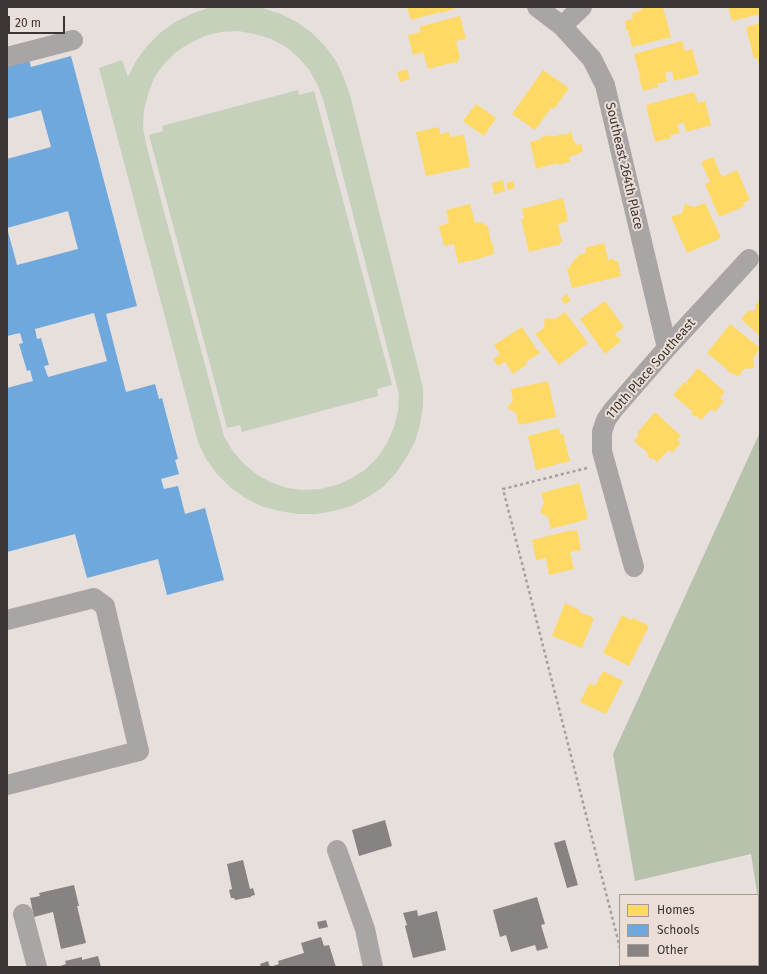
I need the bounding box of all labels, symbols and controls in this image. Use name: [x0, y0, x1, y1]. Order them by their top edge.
scale bar: [10, 8, 67, 34]
text: 20 m: [15, 16, 41, 30]
street label: Southeast 264th Place: [602, 101, 646, 231]
street label: 110th Place Southeast: [603, 316, 699, 422]
legend: [619, 894, 759, 966]
text: Homes: [657, 903, 695, 917]
text: Schools: [657, 923, 699, 937]
text: Other: [657, 943, 688, 957]

